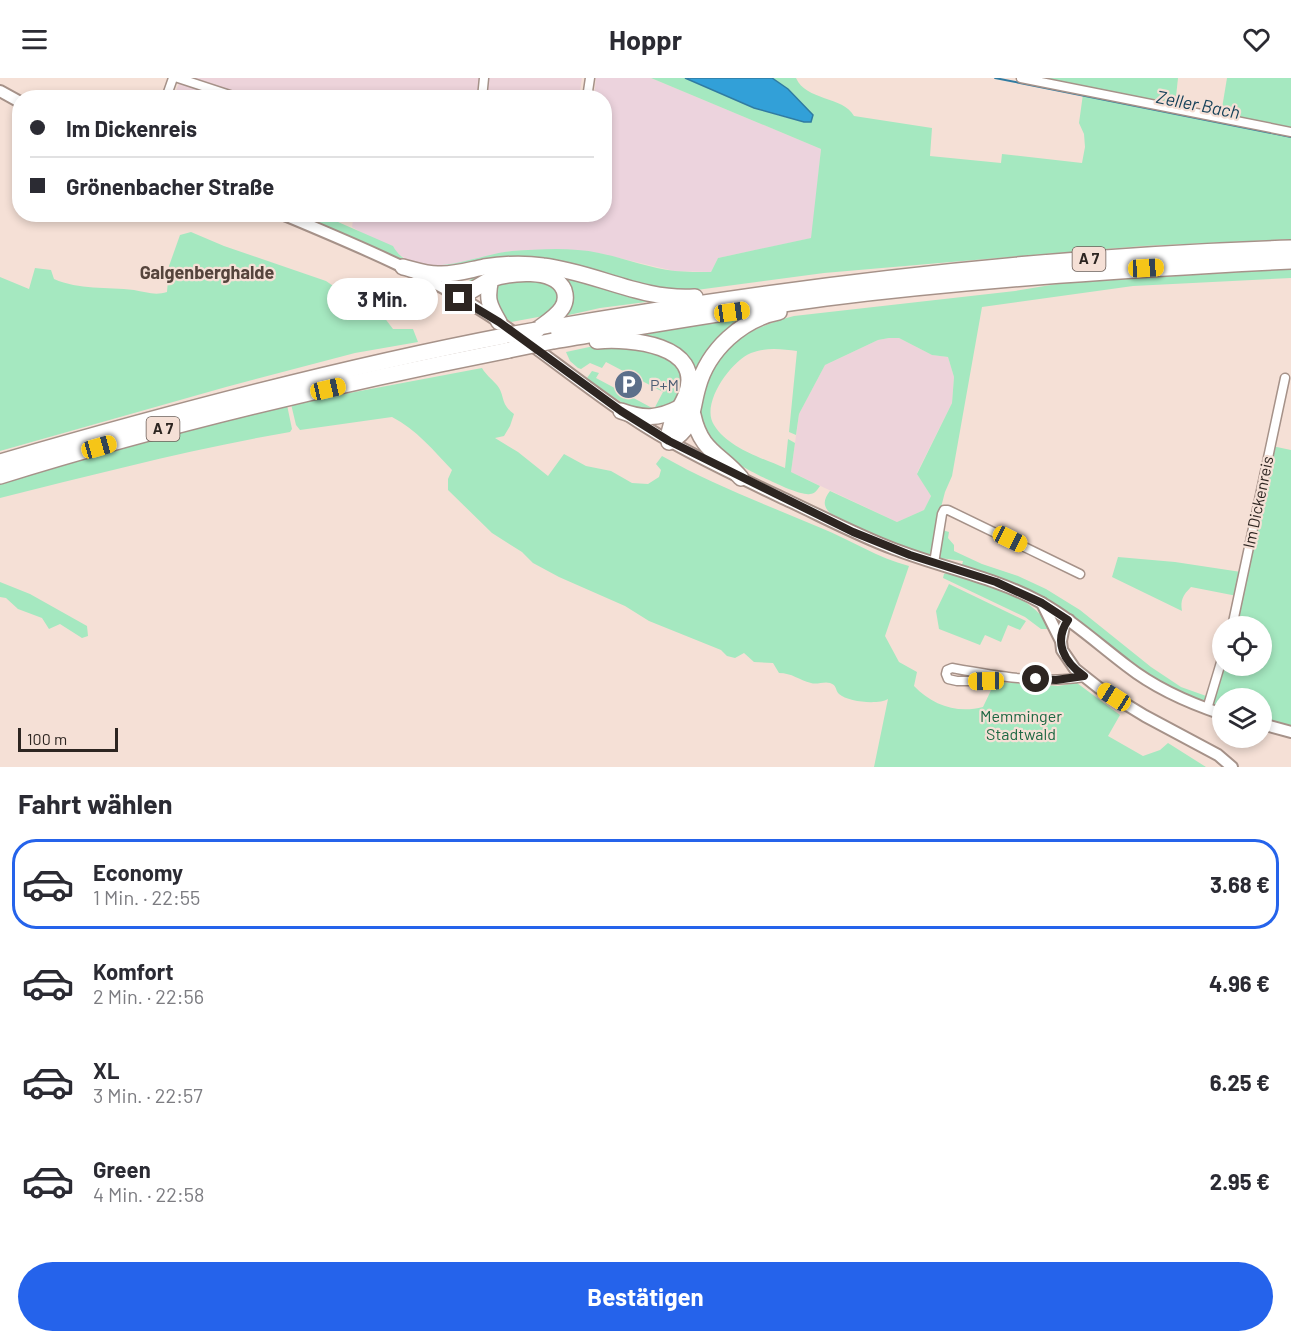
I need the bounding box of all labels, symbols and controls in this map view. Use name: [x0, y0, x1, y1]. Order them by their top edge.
icon: menu: [18, 23, 51, 56]
text: Hoppr: [609, 23, 682, 55]
icon: heart: [1240, 23, 1273, 56]
water label: Zeller Bach: [1155, 85, 1242, 123]
text: Im Dickenreis: [66, 115, 197, 141]
text: Grönenbacher Straße: [66, 173, 274, 199]
road number: A 7: [1072, 247, 1106, 271]
car: [1128, 258, 1164, 278]
district label: Galgenberghalde: [140, 261, 275, 283]
callout: 3 Min.: [327, 277, 438, 319]
route end: [445, 284, 472, 311]
text: 3 Min.: [357, 287, 408, 311]
car: [713, 301, 751, 323]
parking icon: P+M: [613, 369, 645, 401]
place label: P+M: [650, 375, 679, 394]
car: [308, 376, 348, 402]
road number: A 7: [146, 417, 180, 441]
car: [79, 433, 119, 461]
street label: Im Dickenreis: [1238, 454, 1277, 550]
car: [990, 523, 1030, 555]
map controls: [1212, 616, 1272, 748]
button: locate: [1212, 616, 1272, 676]
route start: [1022, 665, 1049, 692]
car: [968, 672, 1004, 690]
car: [1094, 680, 1134, 714]
button: layers: [1212, 688, 1272, 748]
park label: Memminger Stadtwald: [980, 706, 1062, 743]
scale bar: [18, 725, 118, 752]
text: 100 m: [27, 729, 67, 748]
text: Fahrt wählen: [18, 787, 173, 819]
icon: car: [21, 857, 75, 911]
text: Economy: [93, 859, 183, 885]
text: 3.68 €: [1210, 871, 1270, 897]
text: 1 Min. · 22:55: [93, 885, 200, 909]
icon: car: [21, 956, 75, 1010]
text: Komfort: [93, 958, 174, 984]
text: 4.96 €: [1209, 970, 1270, 996]
text: 2 Min. · 22:56: [93, 984, 204, 1008]
icon: car: [21, 1055, 75, 1109]
text: XL: [93, 1057, 119, 1083]
text: 6.25 €: [1210, 1069, 1270, 1095]
text: 3 Min. · 22:57: [93, 1083, 203, 1107]
icon: car: [21, 1154, 75, 1208]
text: Green: [93, 1156, 151, 1182]
text: 2.95 €: [1210, 1168, 1270, 1194]
text: 4 Min. · 22:58: [93, 1182, 204, 1206]
button: Bestätigen: [18, 1262, 1273, 1331]

